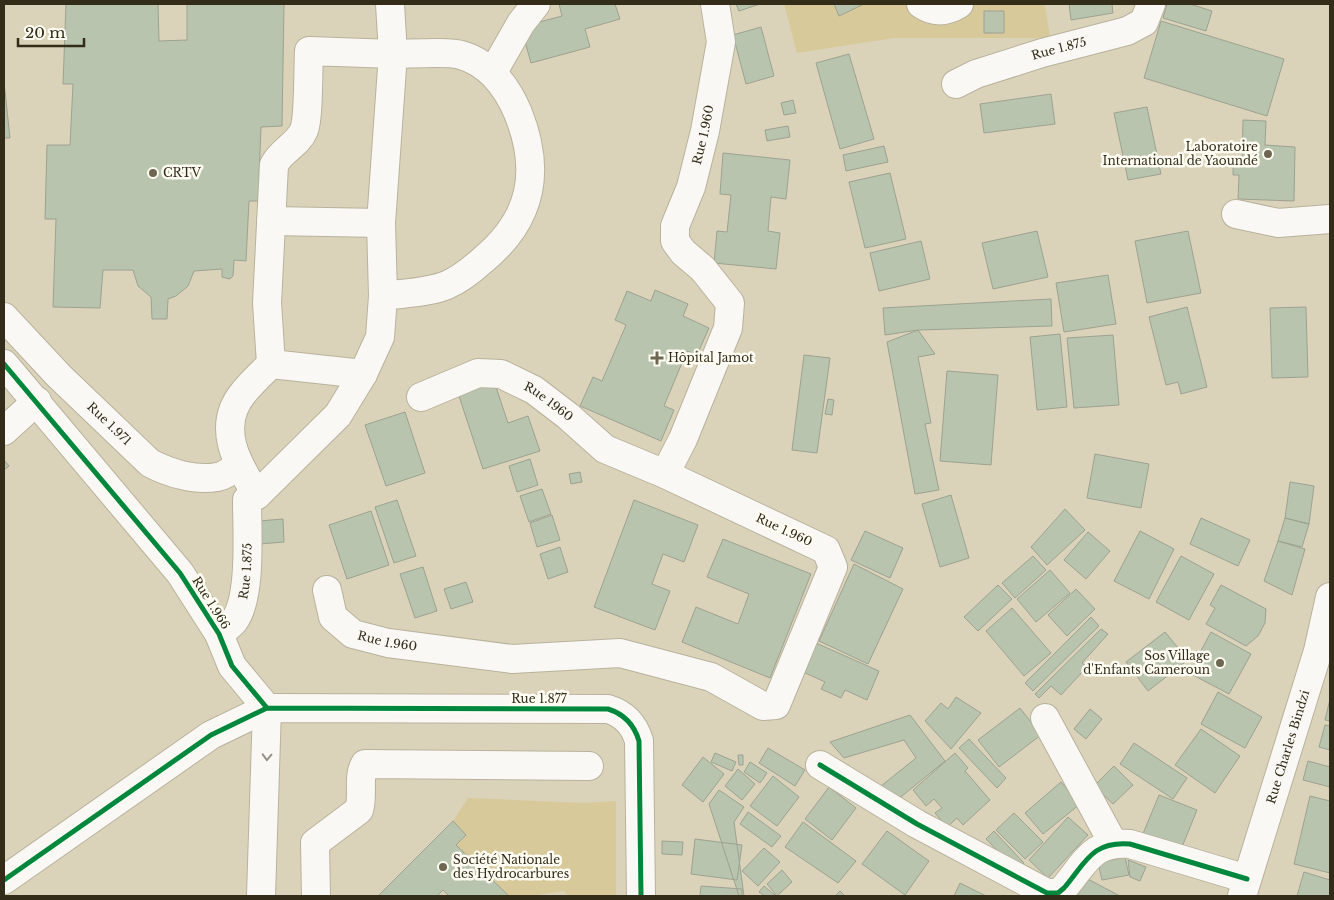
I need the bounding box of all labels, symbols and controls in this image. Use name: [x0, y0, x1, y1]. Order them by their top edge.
scale bar: [18, 15, 84, 47]
text: 20 m: [25, 23, 65, 42]
street label: Rue 1.875: [1029, 34, 1088, 63]
street label: Rue 1.960: [689, 104, 717, 166]
place label: Laboratoire International de Yaoundé: [1103, 139, 1258, 168]
marker: Laboratoire International de Yaoundé: [1262, 148, 1274, 160]
place label: CRTV: [163, 165, 201, 180]
marker: CRTV: [147, 167, 159, 179]
place label: Hôpital Jamot: [668, 350, 754, 365]
marker: Hôpital Jamot: [650, 351, 664, 365]
street label: Rue 1960: [522, 378, 576, 424]
street label: Rue 1.971: [84, 399, 135, 448]
street label: Rue 1.960: [754, 510, 815, 549]
street label: Rue 1.875: [235, 543, 255, 600]
street label: Rue 1.966: [189, 574, 234, 632]
street label: Rue 1.960: [356, 627, 418, 654]
place label: Sos Village d'Enfants Cameroun: [1083, 648, 1210, 677]
marker: Sos Village d'Enfants Cameroun: [1214, 657, 1226, 669]
street label: Rue Charles Bindzi: [1263, 688, 1312, 806]
street label: Rue 1.877: [511, 691, 568, 706]
one-way arrow: [261, 753, 272, 761]
place label: Société Nationale des Hydrocarbures: [453, 852, 569, 881]
marker: Société Nationale des Hydrocarbures: [437, 861, 449, 873]

